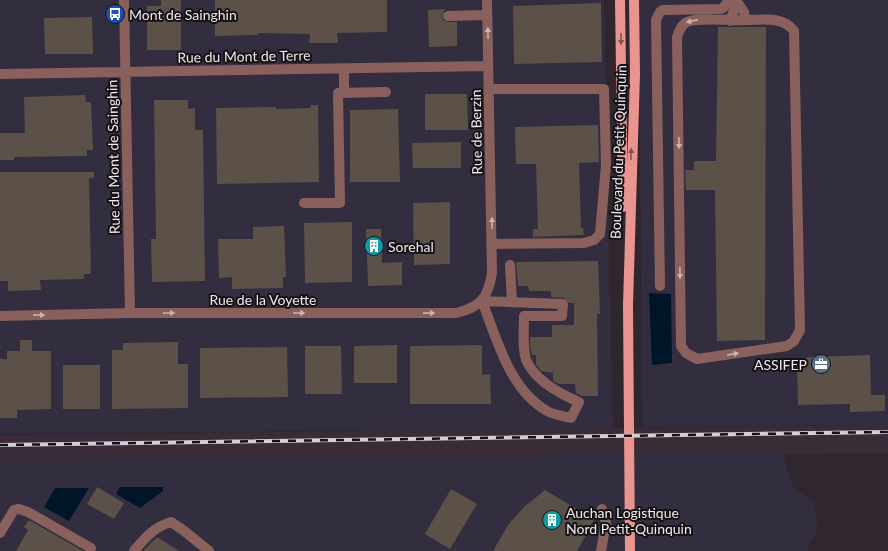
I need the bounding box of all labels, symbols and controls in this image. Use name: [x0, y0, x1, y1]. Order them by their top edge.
bus stop icon: Mont de Sainghin: [104, 3, 126, 25]
place label: Mont de Sainghin: [129, 6, 237, 23]
one-way arrow: [686, 19, 698, 25]
one-way arrow: [485, 26, 491, 39]
one-way arrow: [618, 33, 624, 46]
street label: Rue du Mont de Terre: [177, 46, 311, 66]
street label: Boulevard du Petit Quinquin: [606, 65, 630, 239]
street label: Rue du Mont de Sainghin: [103, 80, 123, 234]
street label: Rue de Berzin: [467, 89, 485, 175]
one-way arrow: [676, 137, 682, 150]
one-way arrow: [628, 148, 635, 160]
one-way arrow: [488, 217, 495, 229]
building icon: Sorehal: [363, 235, 385, 257]
place label: Sorehal: [388, 238, 434, 255]
one-way arrow: [677, 267, 684, 279]
street label: Rue de la Voyette: [210, 291, 316, 308]
one-way arrow: [163, 310, 176, 316]
one-way arrow: [293, 310, 306, 316]
one-way arrow: [423, 310, 436, 316]
one-way arrow: [33, 311, 45, 318]
one-way arrow: [727, 351, 740, 357]
office icon: ASSIFEP: [810, 353, 832, 375]
place label: ASSIFEP: [754, 356, 807, 373]
place label: Auchan Logistique Nord Petit-Quinquin: [566, 504, 692, 537]
building icon: Auchan Logistique Nord Petit-Quinquin: [541, 509, 563, 531]

